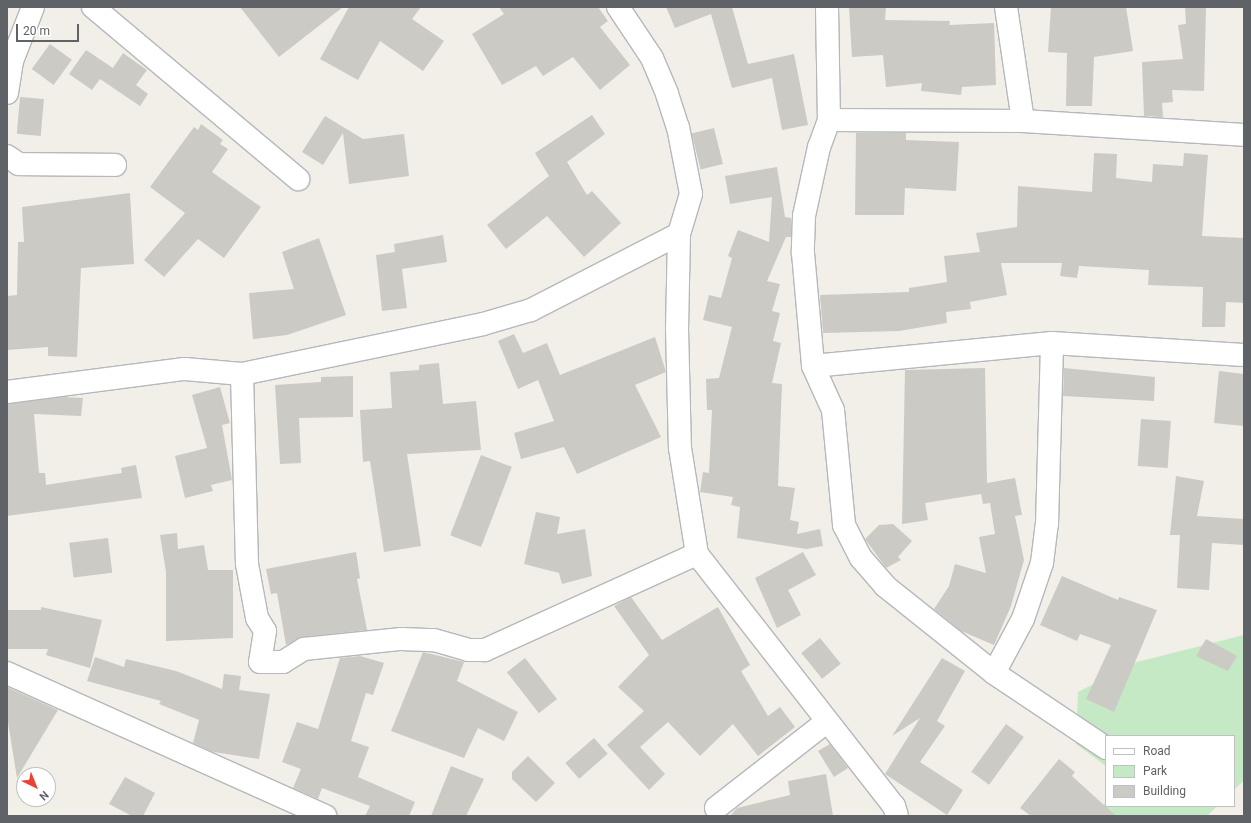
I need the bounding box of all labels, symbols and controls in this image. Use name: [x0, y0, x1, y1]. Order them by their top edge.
scale bar: [18, 16, 81, 42]
text: 20 m: [23, 24, 50, 38]
legend: [1105, 735, 1235, 807]
text: Road: [1143, 744, 1171, 758]
text: Park: [1143, 764, 1167, 778]
north arrow: [16, 767, 56, 807]
text: Building: [1143, 784, 1186, 798]
text: N: [37, 788, 51, 803]

